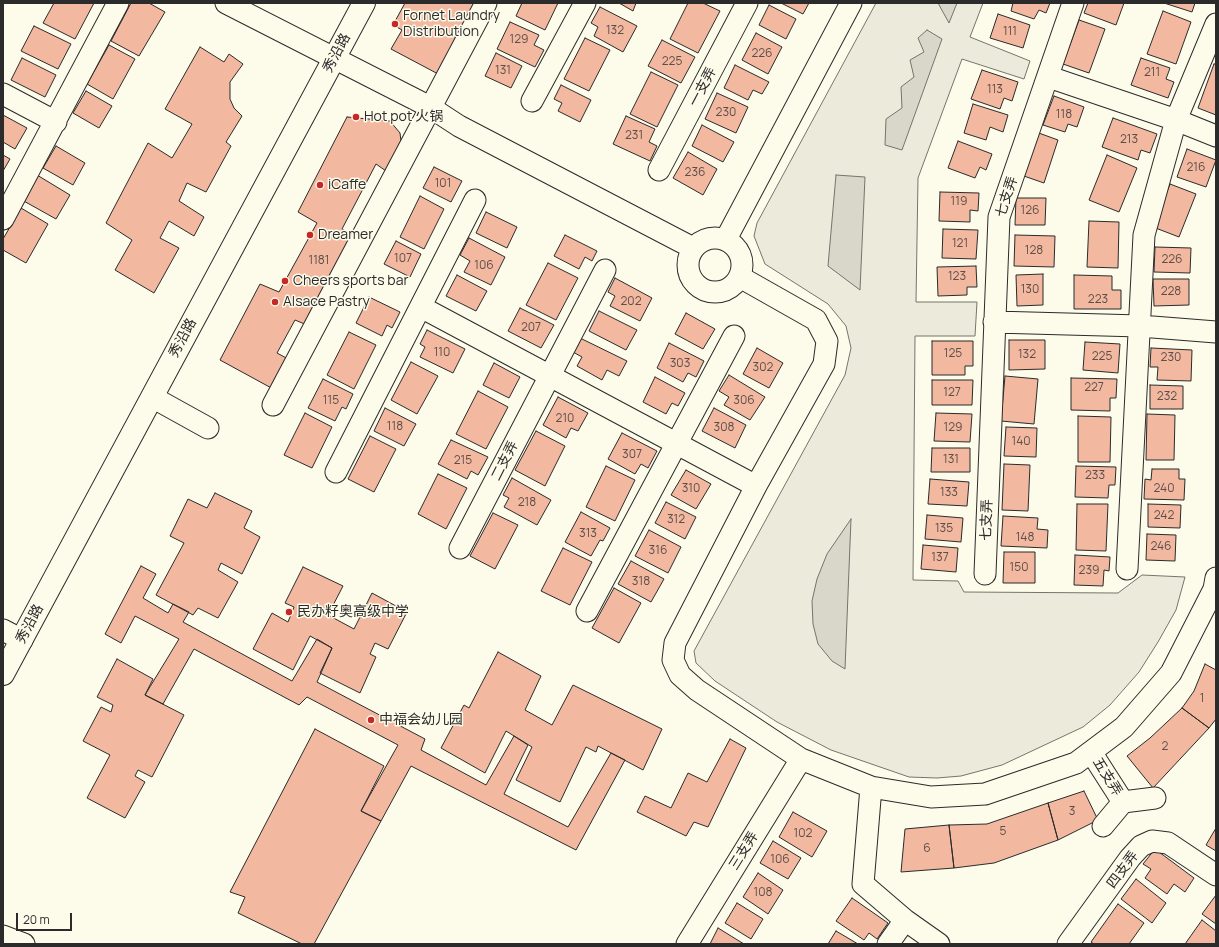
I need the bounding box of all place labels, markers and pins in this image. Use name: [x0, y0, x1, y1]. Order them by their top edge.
place label: Fornet Laundry Distribution: [403, 8, 500, 40]
marker: Fornet Laundry Distribution: [390, 19, 400, 29]
place label: Hot pot 火锅: [364, 109, 443, 125]
marker: Hot pot 火锅: [351, 112, 361, 122]
place label: iCaffe: [328, 177, 366, 193]
marker: iCaffe: [315, 180, 325, 190]
place label: Dreamer: [318, 227, 373, 243]
marker: Dreamer: [305, 230, 315, 240]
place label: Cheers sports bar: [293, 273, 408, 289]
marker: Cheers sports bar: [280, 276, 290, 286]
place label: Alsace Pastry: [283, 294, 370, 310]
marker: Alsace Pastry: [270, 297, 280, 307]
place label: 民办籽奥高级中学: [297, 604, 409, 620]
marker: 民办籽奥高级中学: [284, 607, 294, 617]
place label: 中福会幼儿园: [379, 712, 463, 728]
marker: 中福会幼儿园: [366, 715, 376, 725]

